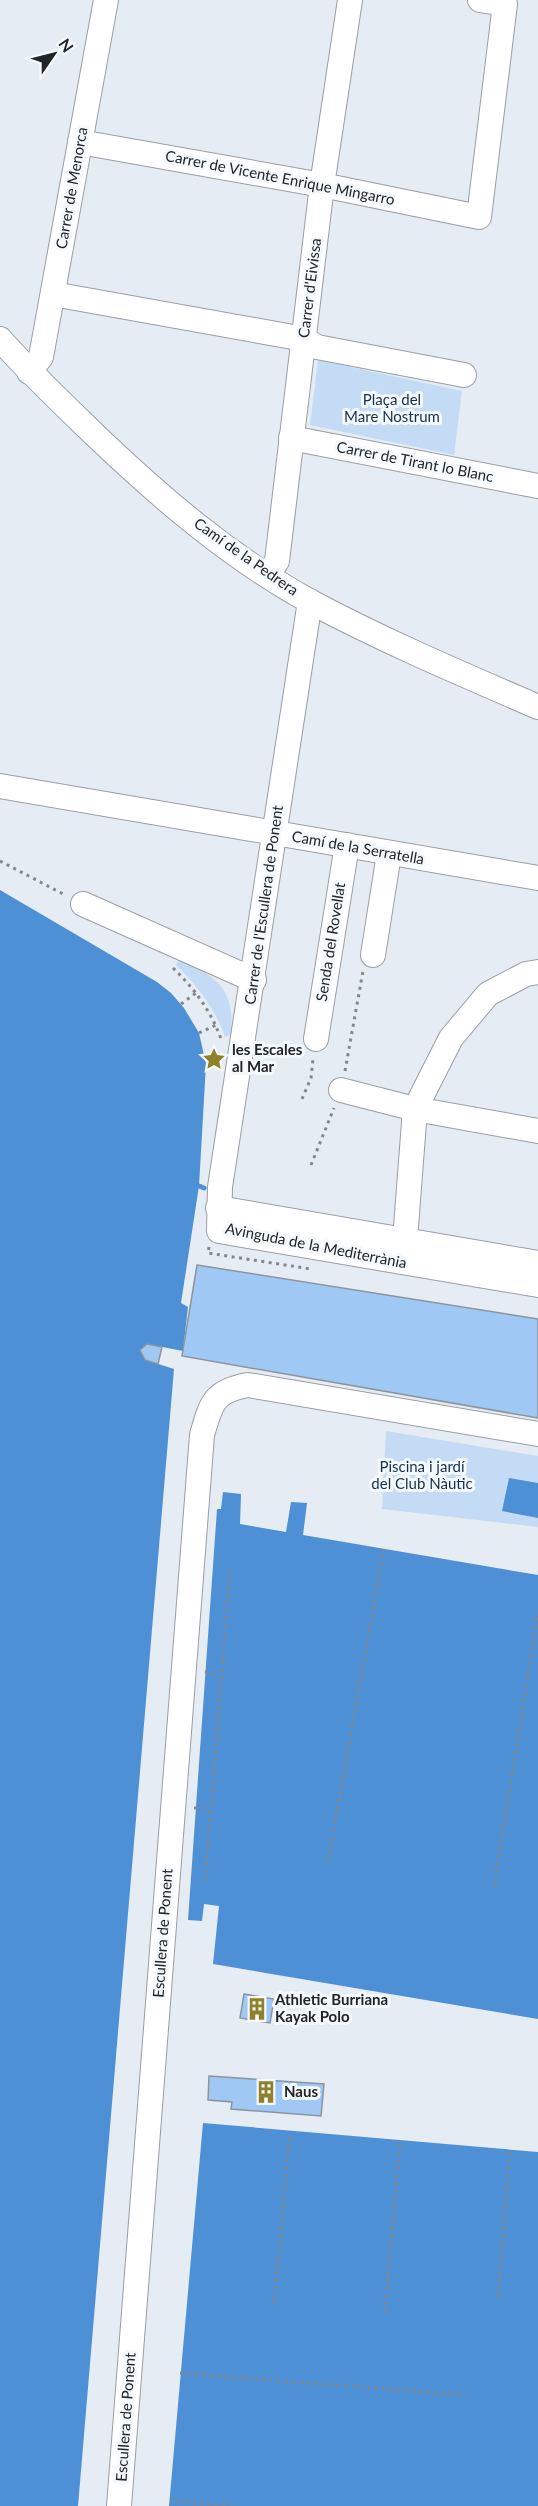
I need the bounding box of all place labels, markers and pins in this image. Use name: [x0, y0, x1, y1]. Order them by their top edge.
place label: les Escales al Mar: [232, 1040, 303, 1075]
place icon: les Escales al Mar: [201, 1046, 227, 1072]
place label: Athletic Burriana Kayak Polo: [274, 1990, 388, 2025]
building icon: Athletic Burriana Kayak Polo: [244, 1996, 270, 2022]
building icon: Naus: [253, 2079, 279, 2105]
place label: Naus: [284, 2082, 318, 2100]

